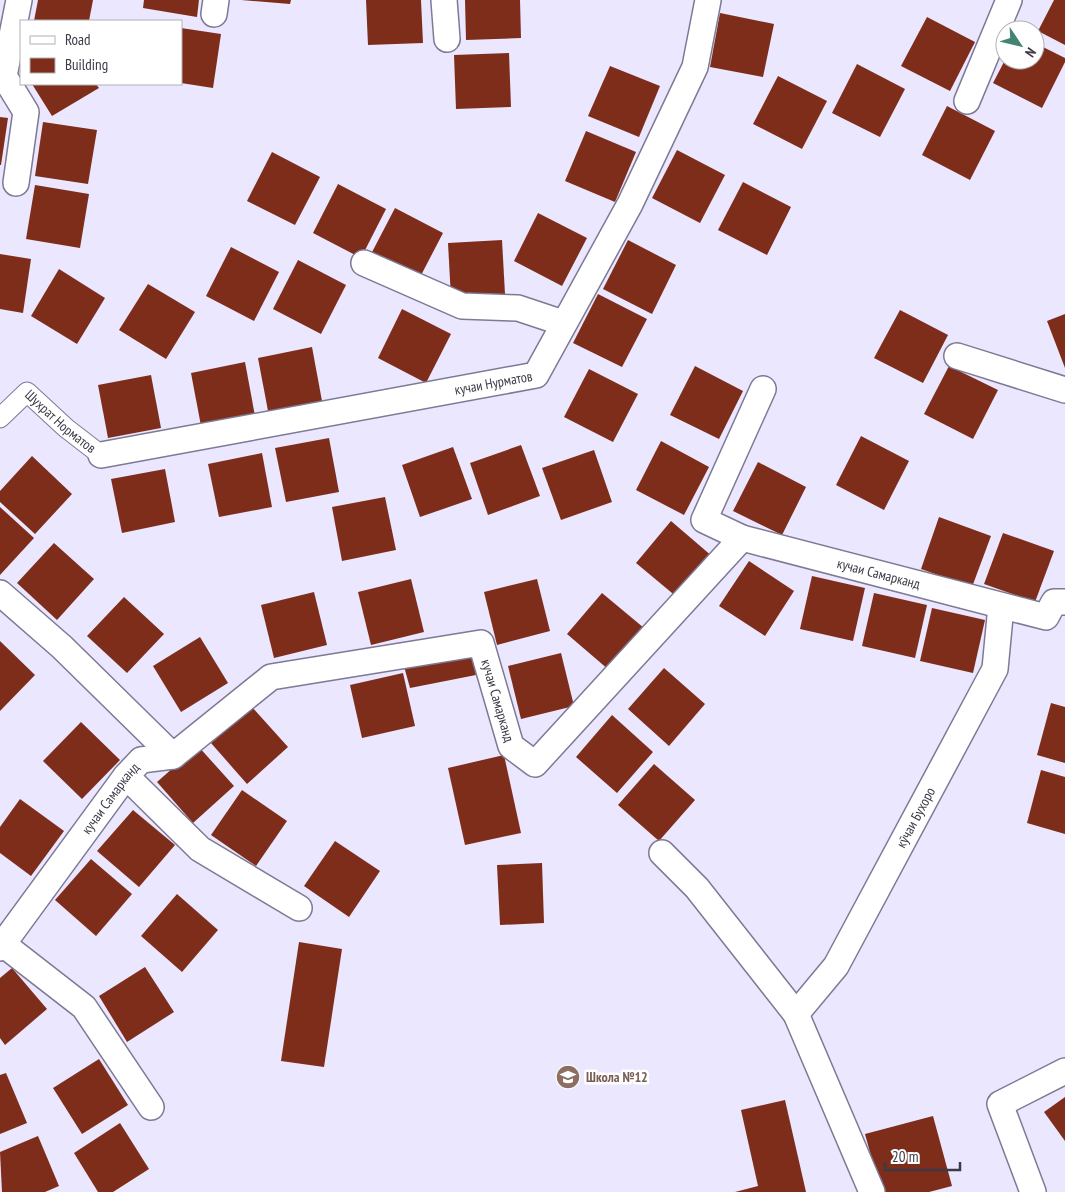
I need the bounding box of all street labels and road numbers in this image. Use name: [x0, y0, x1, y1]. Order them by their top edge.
street label: кучаи Нурматов: [453, 367, 534, 399]
street label: Шухрат Норматов: [21, 386, 100, 457]
street label: кучаи Самарканд: [835, 554, 922, 593]
street label: кучаи Самарканд: [477, 657, 518, 744]
street label: кучаи Самарканд: [77, 759, 143, 838]
street label: кӯчаи Бухоро: [892, 784, 939, 851]

